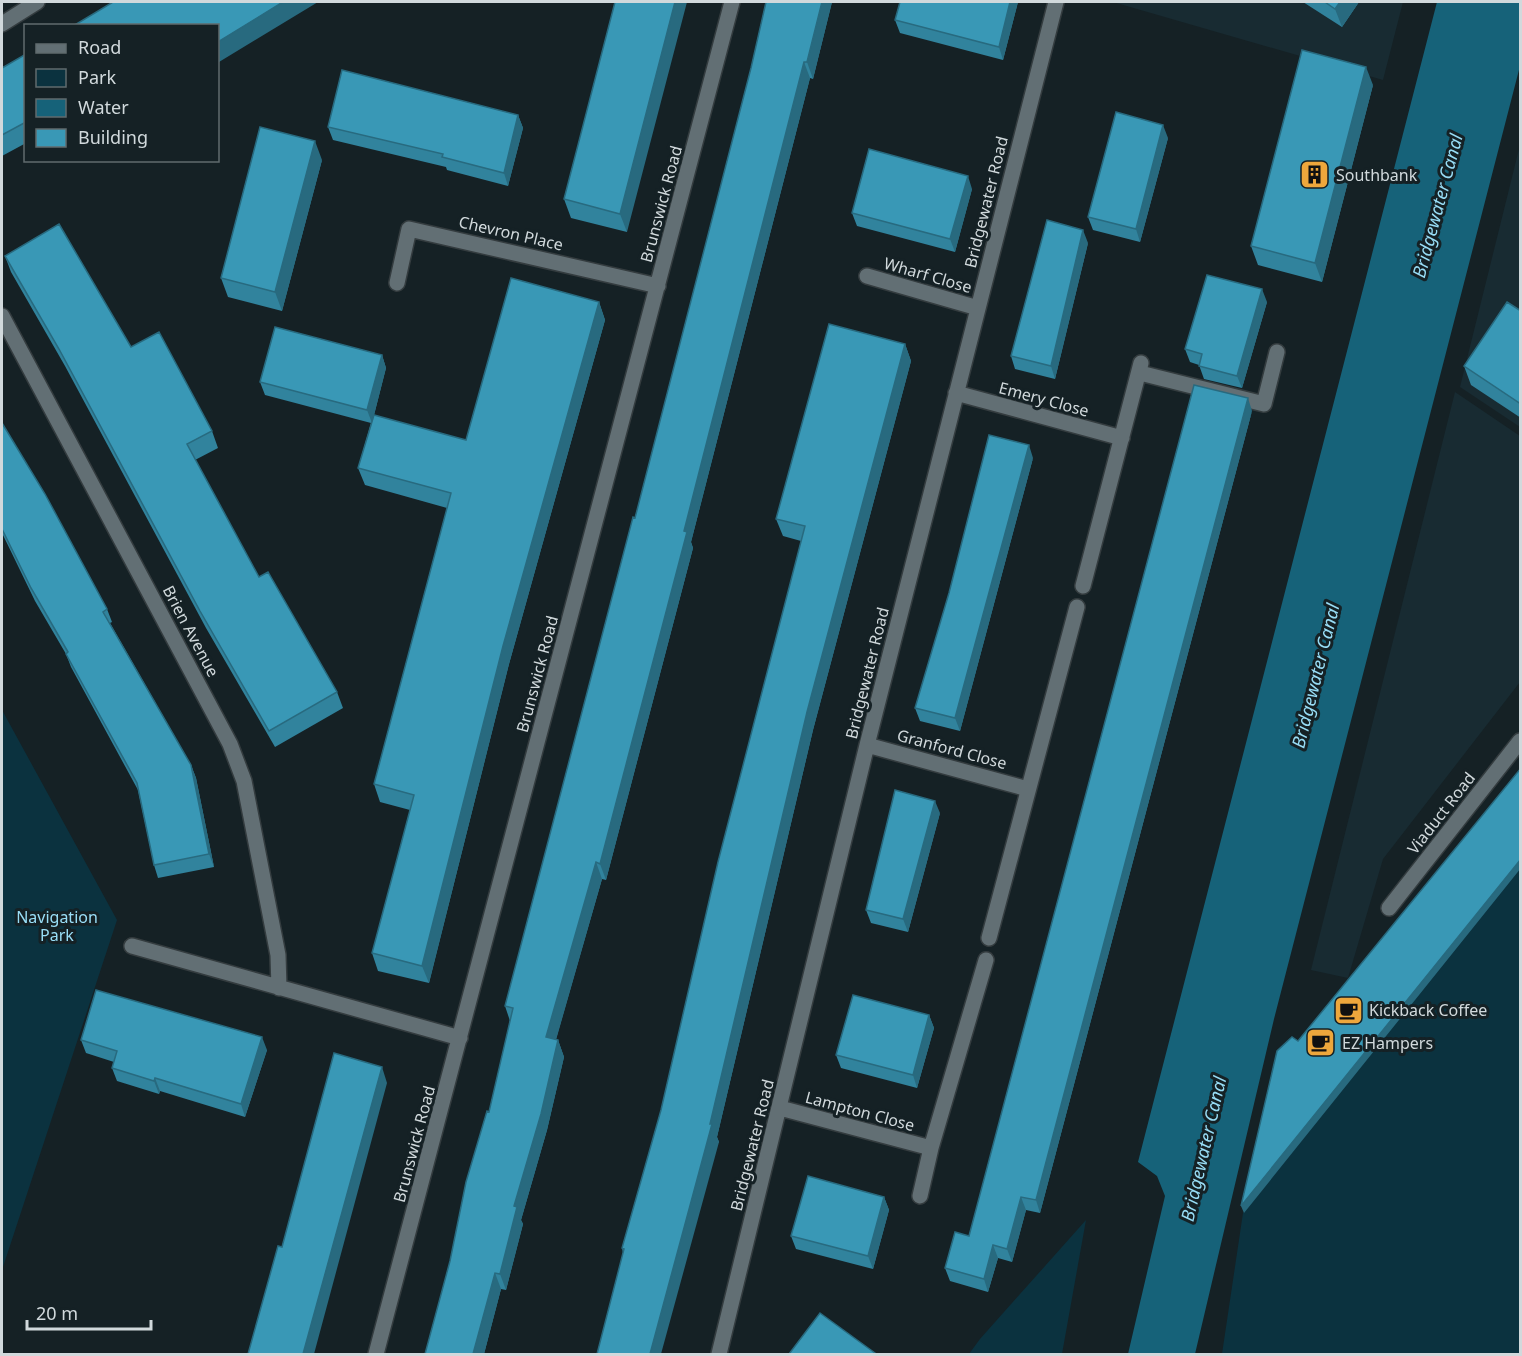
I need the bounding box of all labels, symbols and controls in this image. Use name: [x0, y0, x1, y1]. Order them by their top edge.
legend: [24, 24, 219, 162]
text: Road: [78, 35, 121, 59]
text: Park: [78, 65, 116, 89]
text: Water: [78, 95, 129, 119]
text: Building: [78, 125, 148, 149]
water label: Bridgewater Canal: [1406, 131, 1468, 280]
street label: Bridgewater Road: [959, 134, 1013, 270]
street label: Brunswick Road: [635, 143, 687, 265]
building icon: Southbank: [1299, 159, 1331, 191]
place label: Southbank: [1336, 164, 1418, 186]
street label: Chevron Place: [457, 210, 565, 256]
street label: Wharf Close: [881, 252, 975, 298]
street label: Emery Close: [997, 376, 1091, 422]
street label: Brien Avenue: [158, 582, 224, 680]
water label: Bridgewater Canal: [1285, 601, 1345, 751]
street label: Bridgewater Road: [840, 605, 894, 741]
street label: Brunswick Road: [511, 613, 563, 735]
street label: Granford Close: [895, 724, 1009, 774]
street label: Viaduct Road: [1402, 767, 1480, 859]
park label: Navigation Park: [16, 906, 98, 946]
cafe icon: Kickback Coffee: [1332, 994, 1364, 1026]
place label: Kickback Coffee: [1369, 999, 1487, 1021]
cafe icon: EZ Hampers: [1305, 1027, 1337, 1059]
place label: EZ Hampers: [1342, 1032, 1433, 1054]
water label: Bridgewater Canal: [1175, 1074, 1231, 1224]
street label: Bridgewater Road: [725, 1077, 779, 1213]
street label: Brunswick Road: [388, 1083, 440, 1205]
street label: Lampton Close: [803, 1086, 917, 1136]
scale bar: [27, 1293, 152, 1331]
text: 20 m: [36, 1301, 78, 1325]

